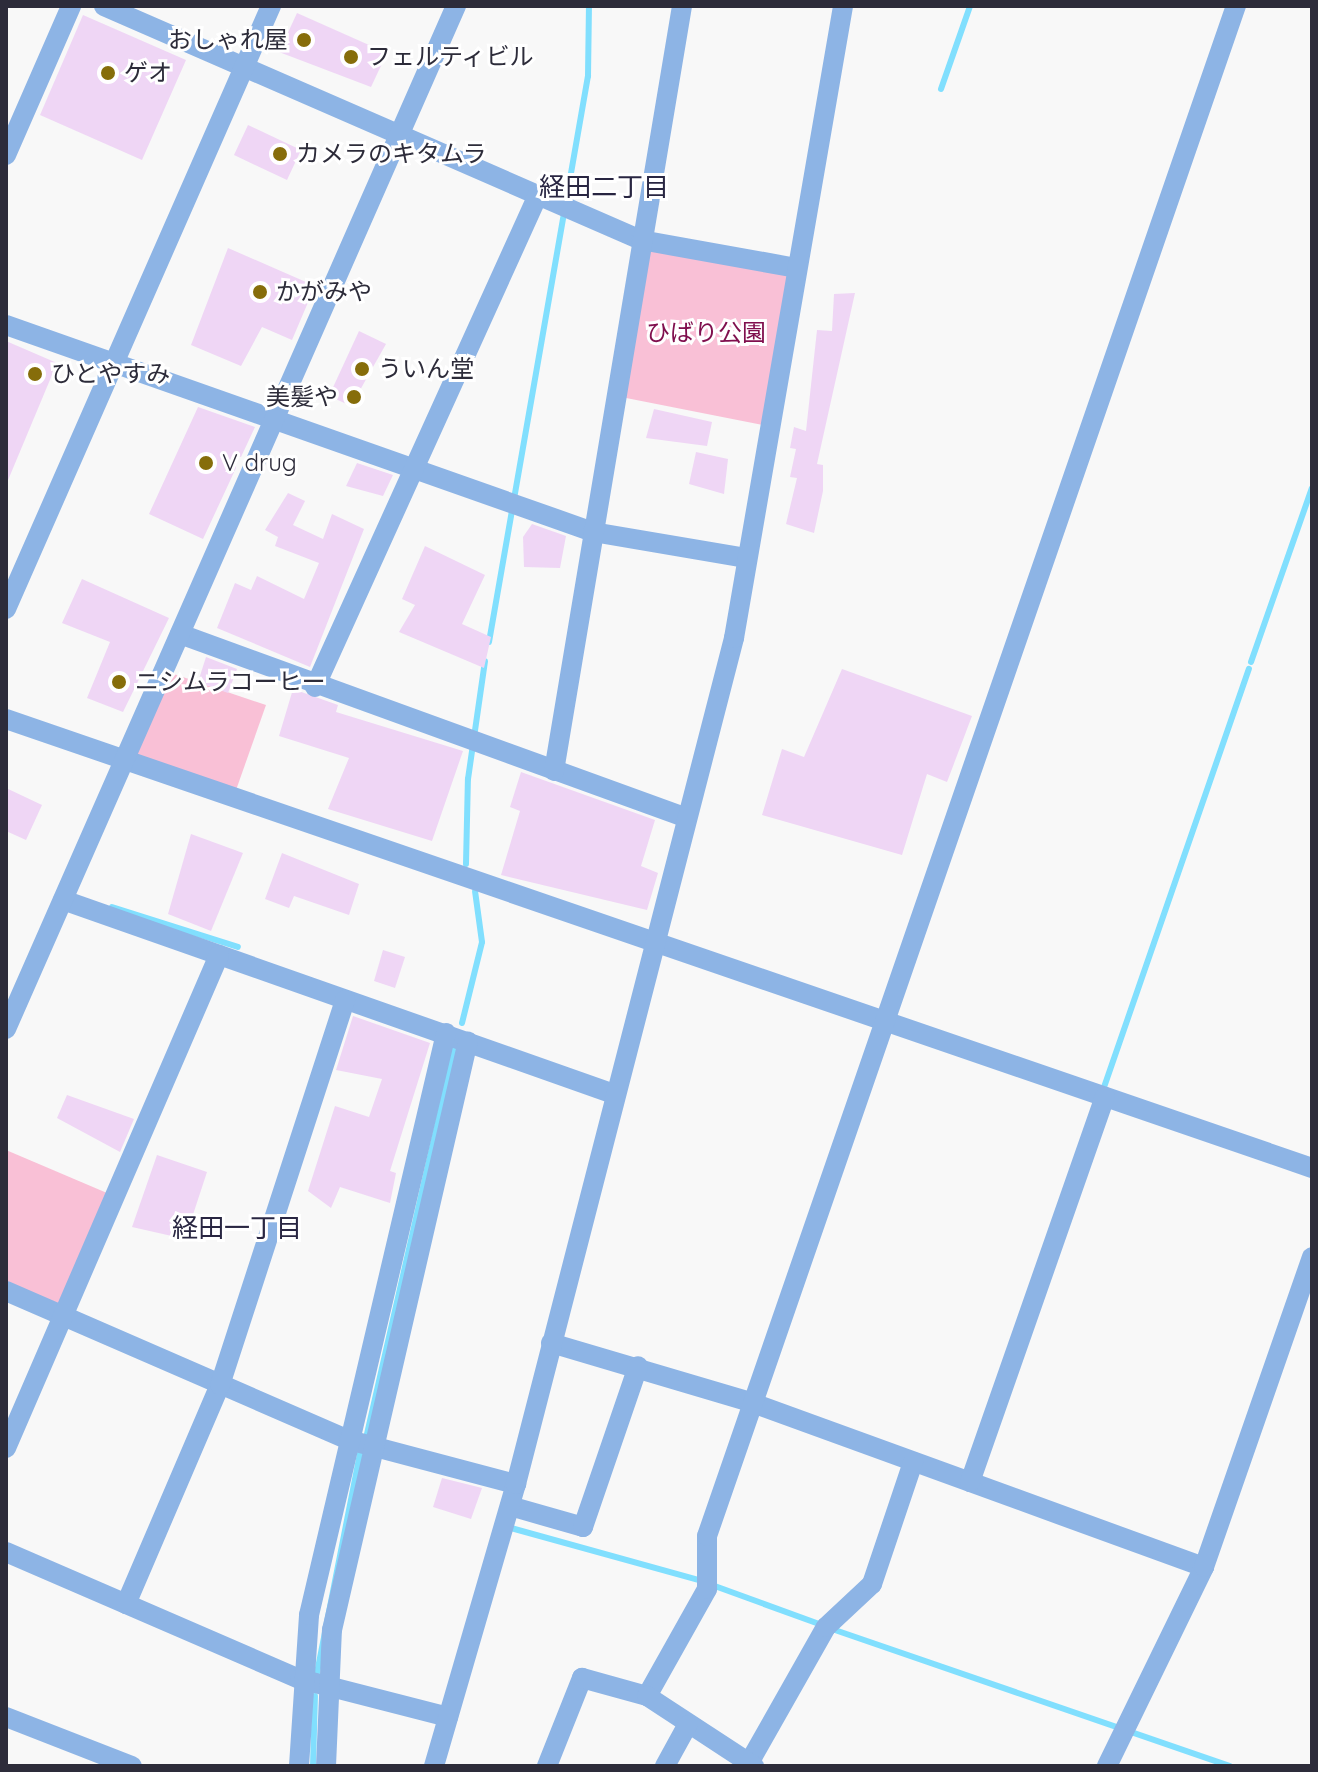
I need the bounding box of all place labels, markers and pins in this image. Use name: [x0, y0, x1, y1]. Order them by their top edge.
place label: おしゃれ屋: [168, 26, 288, 54]
marker: おしゃれ屋: [295, 31, 313, 49]
place label: フェルティビル: [367, 43, 535, 71]
marker: フェルティビル: [342, 48, 360, 66]
place label: ゲオ: [124, 59, 172, 87]
marker: ゲオ: [99, 64, 117, 82]
place label: カメラのキタムラ: [296, 140, 488, 168]
marker: カメラのキタムラ: [271, 145, 289, 163]
place label: かがみや: [276, 278, 372, 306]
marker: かがみや: [251, 283, 269, 301]
place label: ういん堂: [378, 355, 474, 383]
place label: ひとやすみ: [51, 360, 171, 388]
marker: ういん堂: [353, 360, 371, 378]
marker: ひとやすみ: [26, 365, 44, 383]
place label: 美髪や: [266, 383, 338, 411]
marker: 美髪や: [345, 388, 363, 406]
place label: V drug: [222, 449, 297, 477]
marker: V drug: [197, 454, 215, 472]
place label: ニシムラコーヒー: [135, 668, 327, 696]
marker: ニシムラコーヒー: [110, 673, 128, 691]

